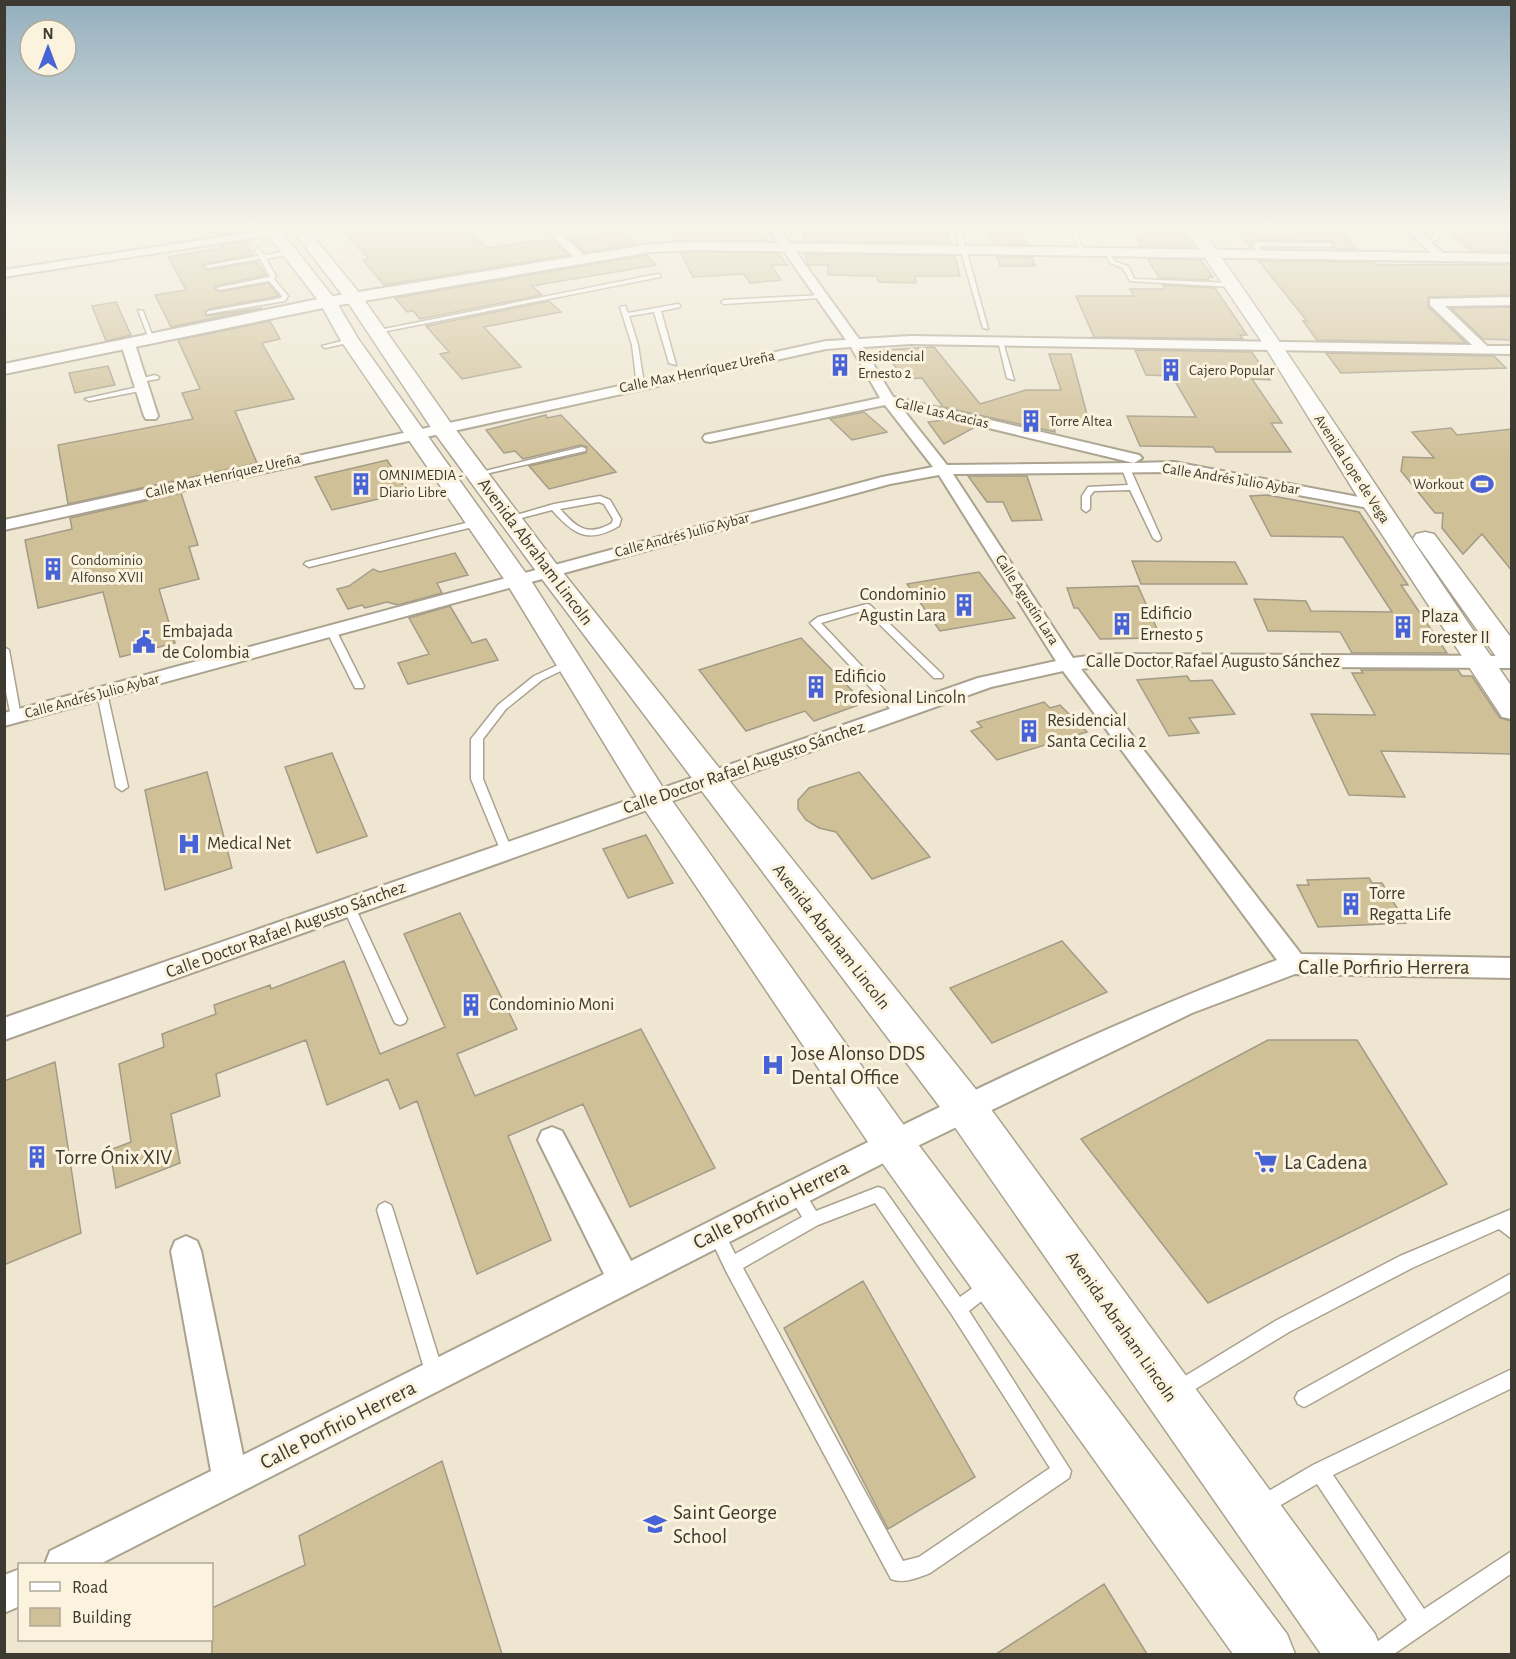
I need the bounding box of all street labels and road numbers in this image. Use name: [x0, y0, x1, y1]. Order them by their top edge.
street label: Calle Max Henríquez Ureña: [618, 348, 776, 396]
street label: Calle Las Acacias: [894, 395, 990, 431]
street label: Avenida Lope de Vega: [1311, 412, 1393, 526]
street label: Calle Max Henríquez Ureña: [144, 451, 302, 501]
street label: Calle Andrés Julio Aybar: [1161, 461, 1301, 497]
street label: Avenida Abraham Lincoln: [474, 475, 596, 629]
street label: Calle Andrés Julio Aybar: [613, 510, 751, 560]
street label: Calle Agustín Lara: [992, 552, 1062, 648]
street label: Calle Doctor Rafael Augusto Sánchez: [1086, 653, 1340, 671]
street label: Calle Andrés Julio Aybar: [23, 671, 161, 721]
street label: Calle Doctor Rafael Augusto Sánchez: [621, 718, 867, 818]
street label: Avenida Abraham Lincoln: [769, 861, 893, 1013]
street label: Calle Doctor Rafael Augusto Sánchez: [164, 878, 408, 982]
street label: Calle Porfirio Herrera: [1298, 957, 1470, 978]
street label: Calle Porfirio Herrera: [690, 1157, 852, 1253]
street label: Avenida Abraham Lincoln: [1062, 1249, 1180, 1405]
street label: Calle Porfirio Herrera: [257, 1377, 419, 1473]

